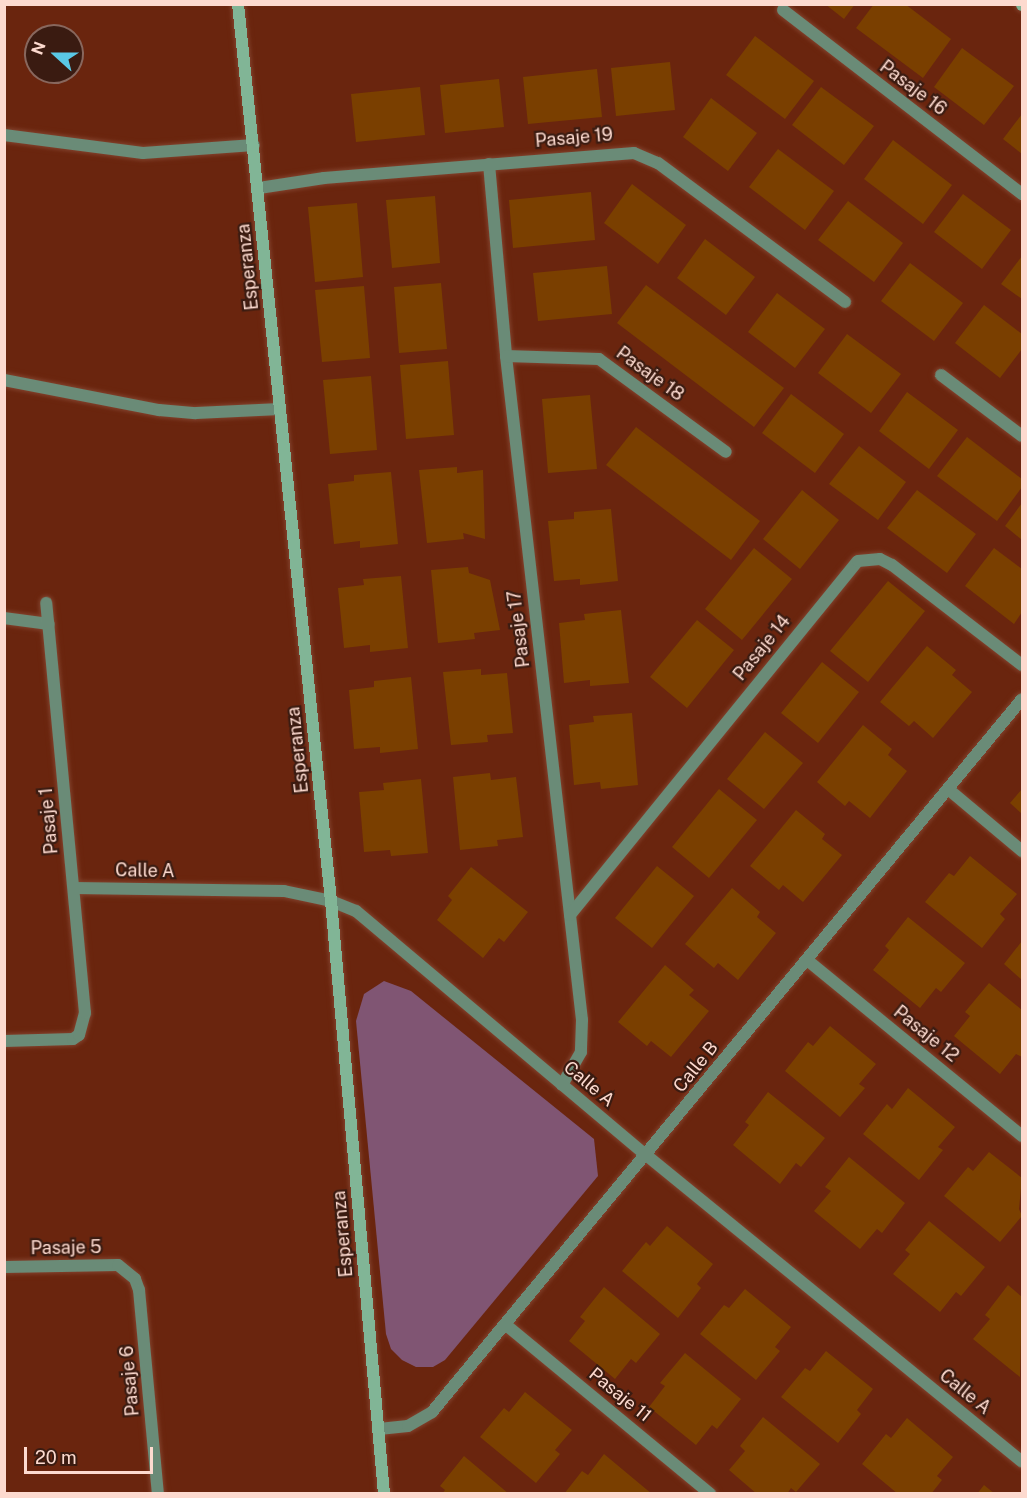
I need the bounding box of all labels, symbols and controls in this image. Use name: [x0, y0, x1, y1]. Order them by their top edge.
north arrow: [24, 24, 84, 84]
text: N: [27, 39, 50, 57]
street label: Pasaje 16: [875, 56, 951, 120]
street label: Pasaje 19: [534, 124, 614, 152]
street label: Esperanza: [233, 223, 263, 311]
street label: Pasaje 18: [612, 342, 688, 406]
street label: Pasaje 17: [504, 589, 534, 669]
street label: Pasaje 14: [729, 611, 795, 685]
street label: Esperanza: [283, 706, 313, 794]
street label: Pasaje 1: [35, 787, 63, 855]
street label: Calle A: [115, 860, 175, 882]
street label: Pasaje 12: [889, 1001, 963, 1067]
street label: Calle B: [669, 1037, 723, 1097]
street label: Calle A: [559, 1057, 619, 1111]
street label: Esperanza: [328, 1190, 358, 1278]
street label: Pasaje 5: [30, 1237, 102, 1259]
street label: Pasaje 6: [116, 1345, 144, 1417]
street label: Pasaje 11: [584, 1363, 656, 1427]
street label: Calle A: [935, 1365, 995, 1419]
scale bar: [27, 1435, 156, 1473]
text: 20 m: [35, 1447, 77, 1468]

